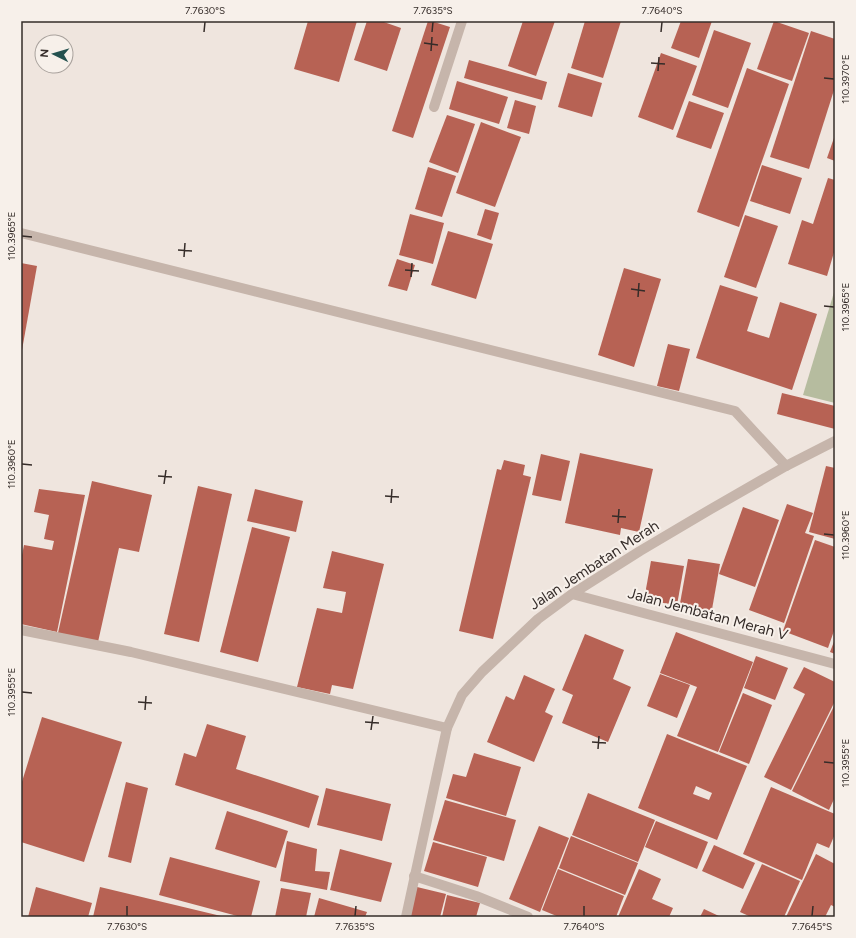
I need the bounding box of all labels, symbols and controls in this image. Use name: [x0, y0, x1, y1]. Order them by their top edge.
text: 7.7630°S: [185, 4, 225, 17]
text: 7.7635°S: [413, 4, 453, 17]
text: 7.7640°S: [642, 4, 682, 17]
north arrow: [34, 34, 74, 74]
text: N: [38, 48, 51, 58]
text: 110.3970°E: [839, 54, 852, 104]
text: 110.3965°E: [5, 211, 18, 260]
text: 110.3965°E: [839, 282, 852, 331]
text: 110.3960°E: [5, 439, 18, 489]
text: 110.3960°E: [839, 510, 852, 560]
street label: Jalan Jembatan Merah: [526, 516, 662, 614]
street label: Jalan Jembatan Merah V: [626, 584, 791, 644]
text: 110.3955°E: [5, 667, 18, 716]
text: 110.3955°E: [839, 738, 852, 787]
text: 7.7630°S: [107, 920, 147, 933]
text: 7.7635°S: [335, 920, 375, 933]
text: 7.7640°S: [564, 920, 604, 933]
text: 7.7645°S: [792, 920, 832, 933]

